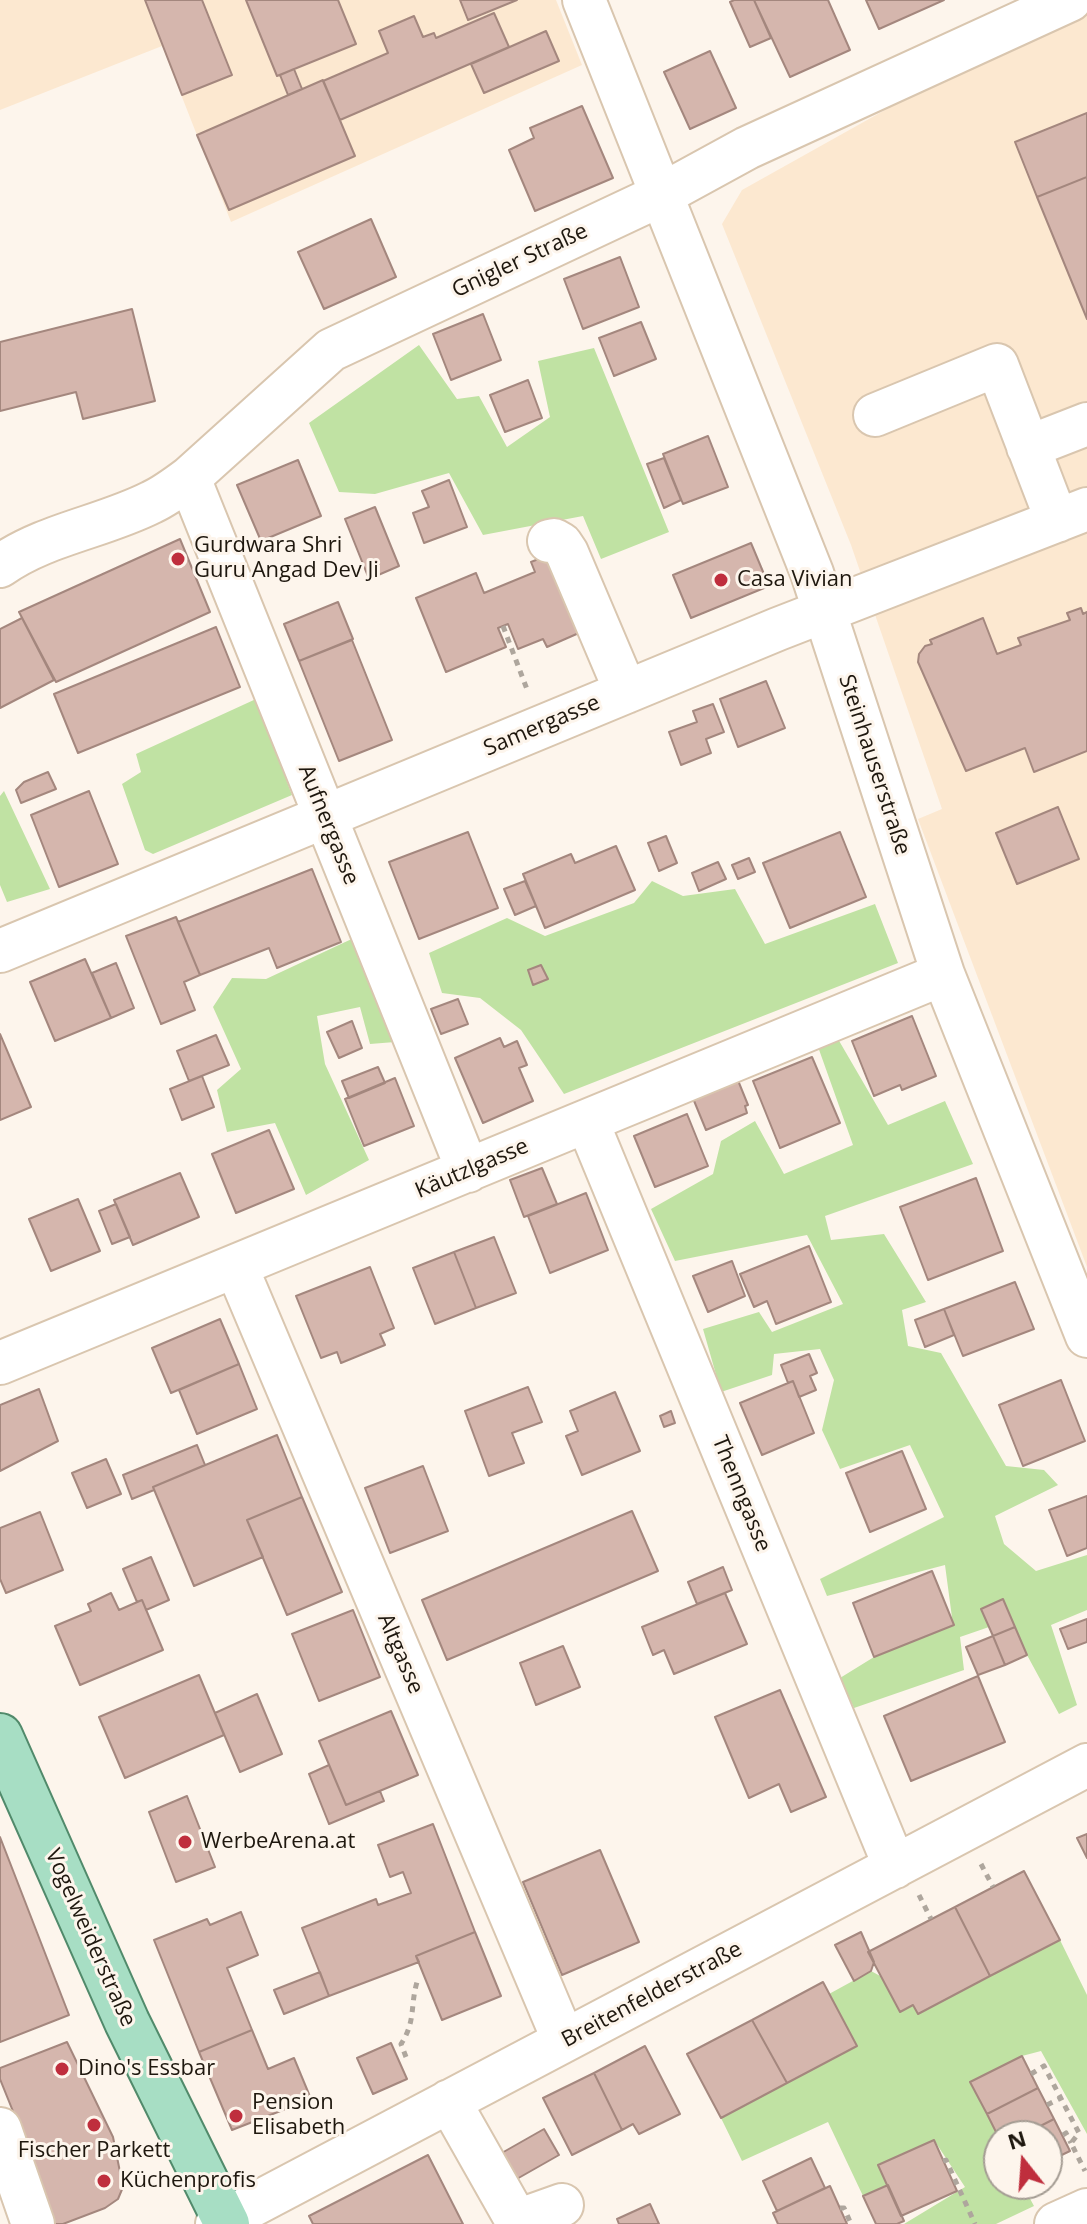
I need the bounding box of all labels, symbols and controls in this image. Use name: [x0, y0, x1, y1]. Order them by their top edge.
street label: Gnigler Straße: [448, 218, 592, 304]
place label: Gurdwara Shri Guru Angad Dev Ji: [194, 533, 379, 584]
marker: Gurdwara Shri Guru Angad Dev Ji: [169, 550, 187, 568]
place label: Casa Vivian: [737, 567, 852, 593]
marker: Casa Vivian: [712, 571, 730, 589]
street label: Steinhauserstraße: [832, 672, 916, 858]
street label: Samergasse: [480, 690, 604, 762]
street label: Aufnergasse: [292, 761, 364, 889]
street label: Käutzlgasse: [411, 1133, 533, 1205]
street label: Thenngasse: [706, 1432, 776, 1556]
street label: Altgasse: [371, 1610, 429, 1698]
place label: WerbeArena.at: [201, 1829, 355, 1855]
marker: WerbeArena.at: [176, 1833, 194, 1851]
street label: Vogelweiderstraße: [39, 1845, 141, 2031]
street label: Breitenfelderstraße: [557, 1936, 747, 2054]
place label: Dino's Essbar: [78, 2056, 215, 2082]
marker: Dino's Essbar: [53, 2060, 71, 2078]
place label: Pension Elisabeth: [252, 2090, 345, 2142]
marker: Pension Elisabeth: [227, 2107, 245, 2125]
marker: Fischer Parkett: [85, 2116, 103, 2134]
north arrow: [983, 2120, 1063, 2200]
text: N: [1004, 2122, 1030, 2156]
place label: Fischer Parkett: [18, 2138, 170, 2164]
place label: Küchenprofis: [120, 2168, 256, 2194]
marker: Küchenprofis: [95, 2172, 113, 2190]

